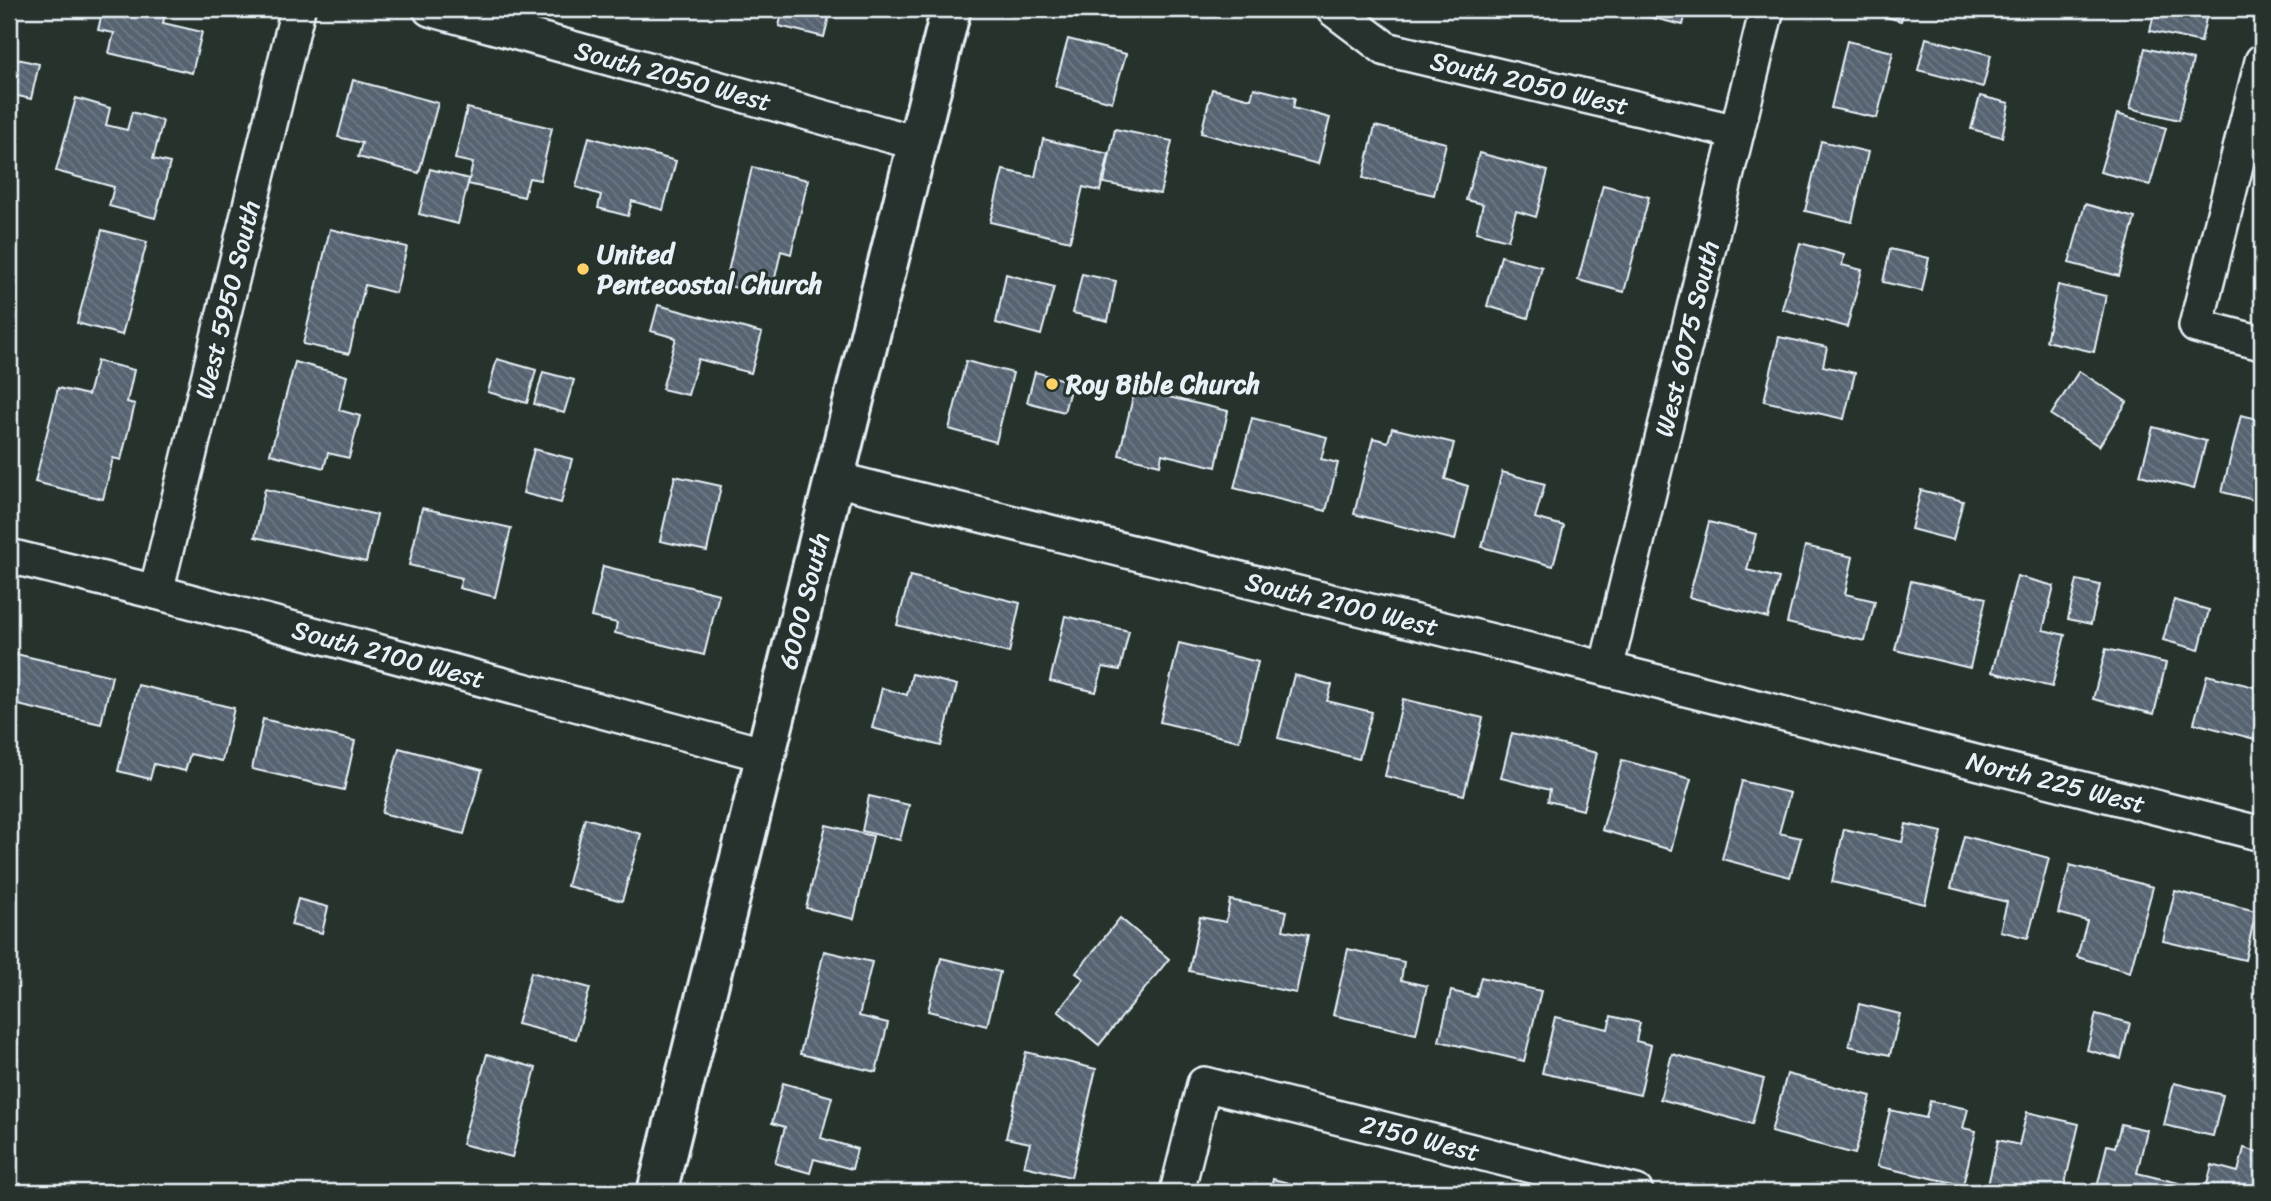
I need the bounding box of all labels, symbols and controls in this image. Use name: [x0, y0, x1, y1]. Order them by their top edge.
street label: South 2050 West: [569, 27, 777, 125]
street label: South 2050 West: [1426, 37, 1633, 129]
street label: West 5950 South: [181, 196, 274, 404]
place label: United Pentecostal Church: [597, 231, 823, 307]
street label: West 6075 South: [1640, 236, 1733, 442]
marker: United Pentecostal Church: [575, 261, 591, 277]
place label: Roy Bible Church: [1065, 361, 1260, 407]
marker: Roy Bible Church: [1044, 376, 1060, 392]
street label: 6000 South: [765, 528, 843, 674]
street label: South 2100 West: [1240, 558, 1443, 650]
street label: South 2100 West: [287, 606, 490, 702]
street label: North 225 West: [1962, 738, 2150, 827]
street label: 2150 West: [1355, 1101, 1485, 1175]

